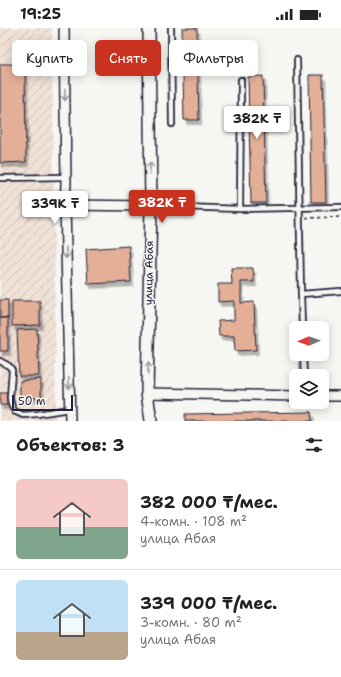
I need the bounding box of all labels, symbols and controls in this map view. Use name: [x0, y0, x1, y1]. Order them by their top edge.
text: 19:25: [20, 4, 61, 24]
chip: Купить: [12, 40, 87, 76]
chip: Снять: [95, 40, 161, 76]
chip: Фильтры: [169, 40, 258, 76]
one-way arrow: [61, 88, 69, 101]
pin: 382K ₸: [224, 106, 290, 140]
text: 382K ₸: [233, 110, 281, 127]
one-way arrow: [146, 162, 154, 175]
pin: 382K ₸: [129, 190, 195, 224]
pin: 339K ₸: [22, 191, 88, 225]
text: 382K ₸: [138, 194, 186, 211]
text: 339K ₸: [31, 195, 79, 212]
street label: улица Абая: [141, 241, 157, 305]
one-way arrow: [62, 246, 70, 259]
north arrow: [289, 321, 329, 361]
map controls: [289, 321, 329, 409]
one-way arrow: [144, 362, 152, 375]
button: layers: [289, 369, 329, 409]
one-way arrow: [65, 376, 73, 389]
scale bar: [12, 393, 73, 412]
text: 50 m: [18, 394, 46, 409]
text: Объектов: 3: [16, 434, 125, 456]
icon: filters: [303, 434, 325, 456]
text: 382 000 ₸/мес.: [140, 491, 278, 513]
icon: home: [48, 495, 96, 543]
text: 4-комн. · 108 m²: [140, 513, 247, 530]
text: улица Абая: [140, 530, 216, 547]
text: 339 000 ₸/мес.: [140, 592, 277, 614]
icon: home: [48, 596, 96, 644]
text: 3-комн. · 80 m²: [140, 614, 242, 631]
text: улица Абая: [140, 631, 216, 648]

